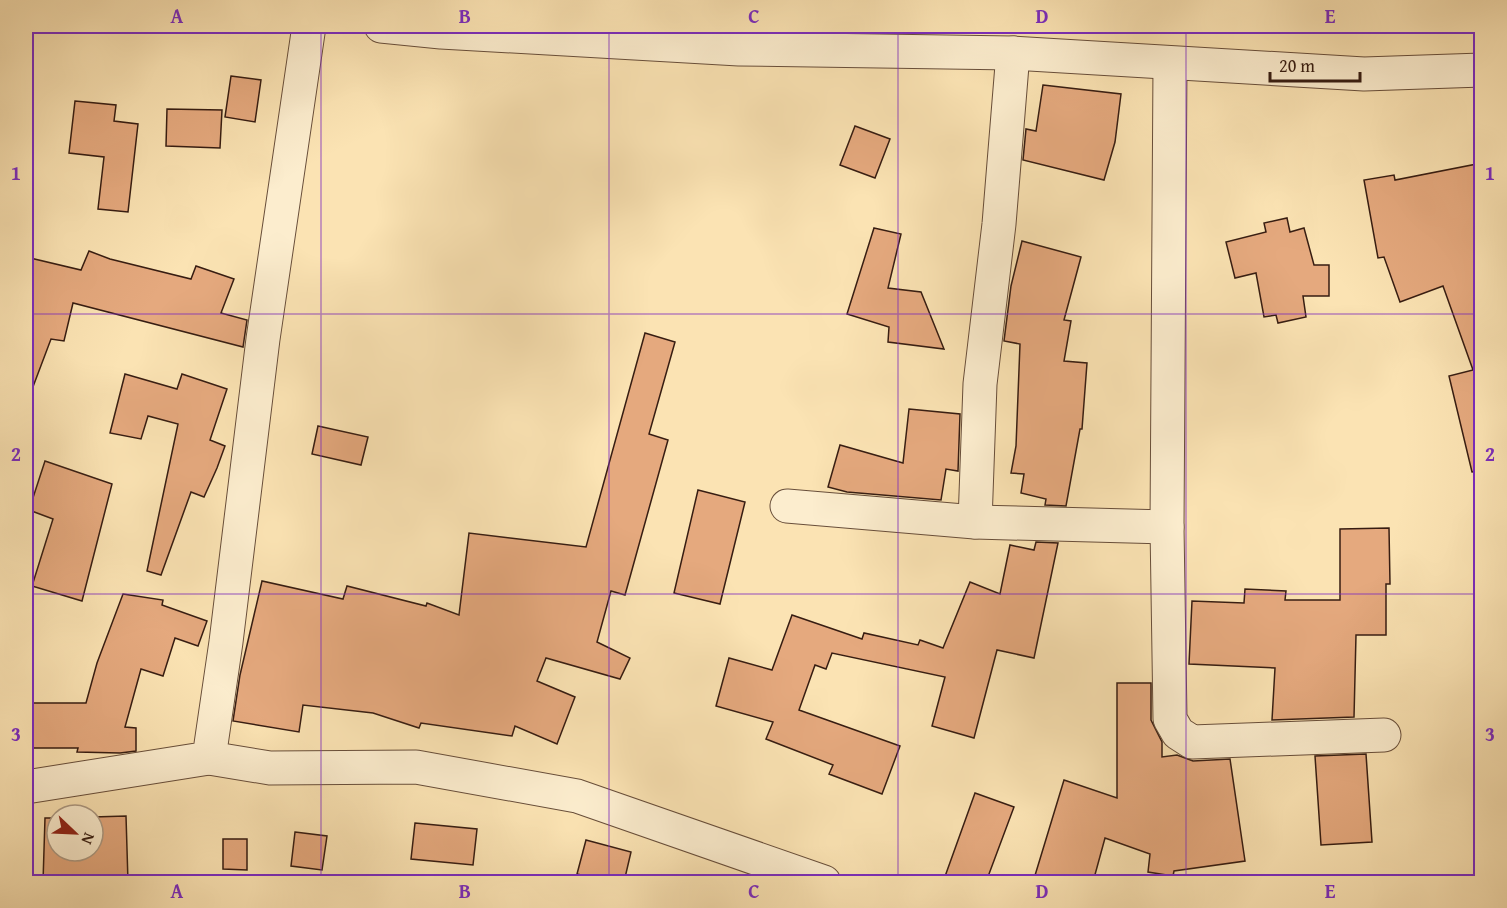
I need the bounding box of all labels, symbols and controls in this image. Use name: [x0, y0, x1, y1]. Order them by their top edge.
text: A: [171, 1, 184, 30]
text: B: [459, 1, 471, 30]
text: C: [748, 1, 760, 30]
text: D: [1035, 1, 1049, 30]
text: E: [1325, 1, 1336, 30]
scale bar: [1270, 45, 1360, 83]
text: 20 m: [1279, 52, 1315, 79]
text: 1: [11, 158, 21, 187]
text: 1: [1485, 158, 1495, 187]
text: 2: [11, 439, 21, 468]
text: 2: [1485, 439, 1495, 468]
text: 3: [11, 719, 21, 748]
text: 3: [1485, 719, 1495, 748]
north arrow: [45, 803, 105, 863]
text: N: [76, 829, 102, 849]
text: A: [171, 876, 184, 905]
text: B: [459, 876, 471, 905]
text: C: [748, 876, 760, 905]
text: D: [1035, 876, 1049, 905]
text: E: [1325, 876, 1336, 905]

